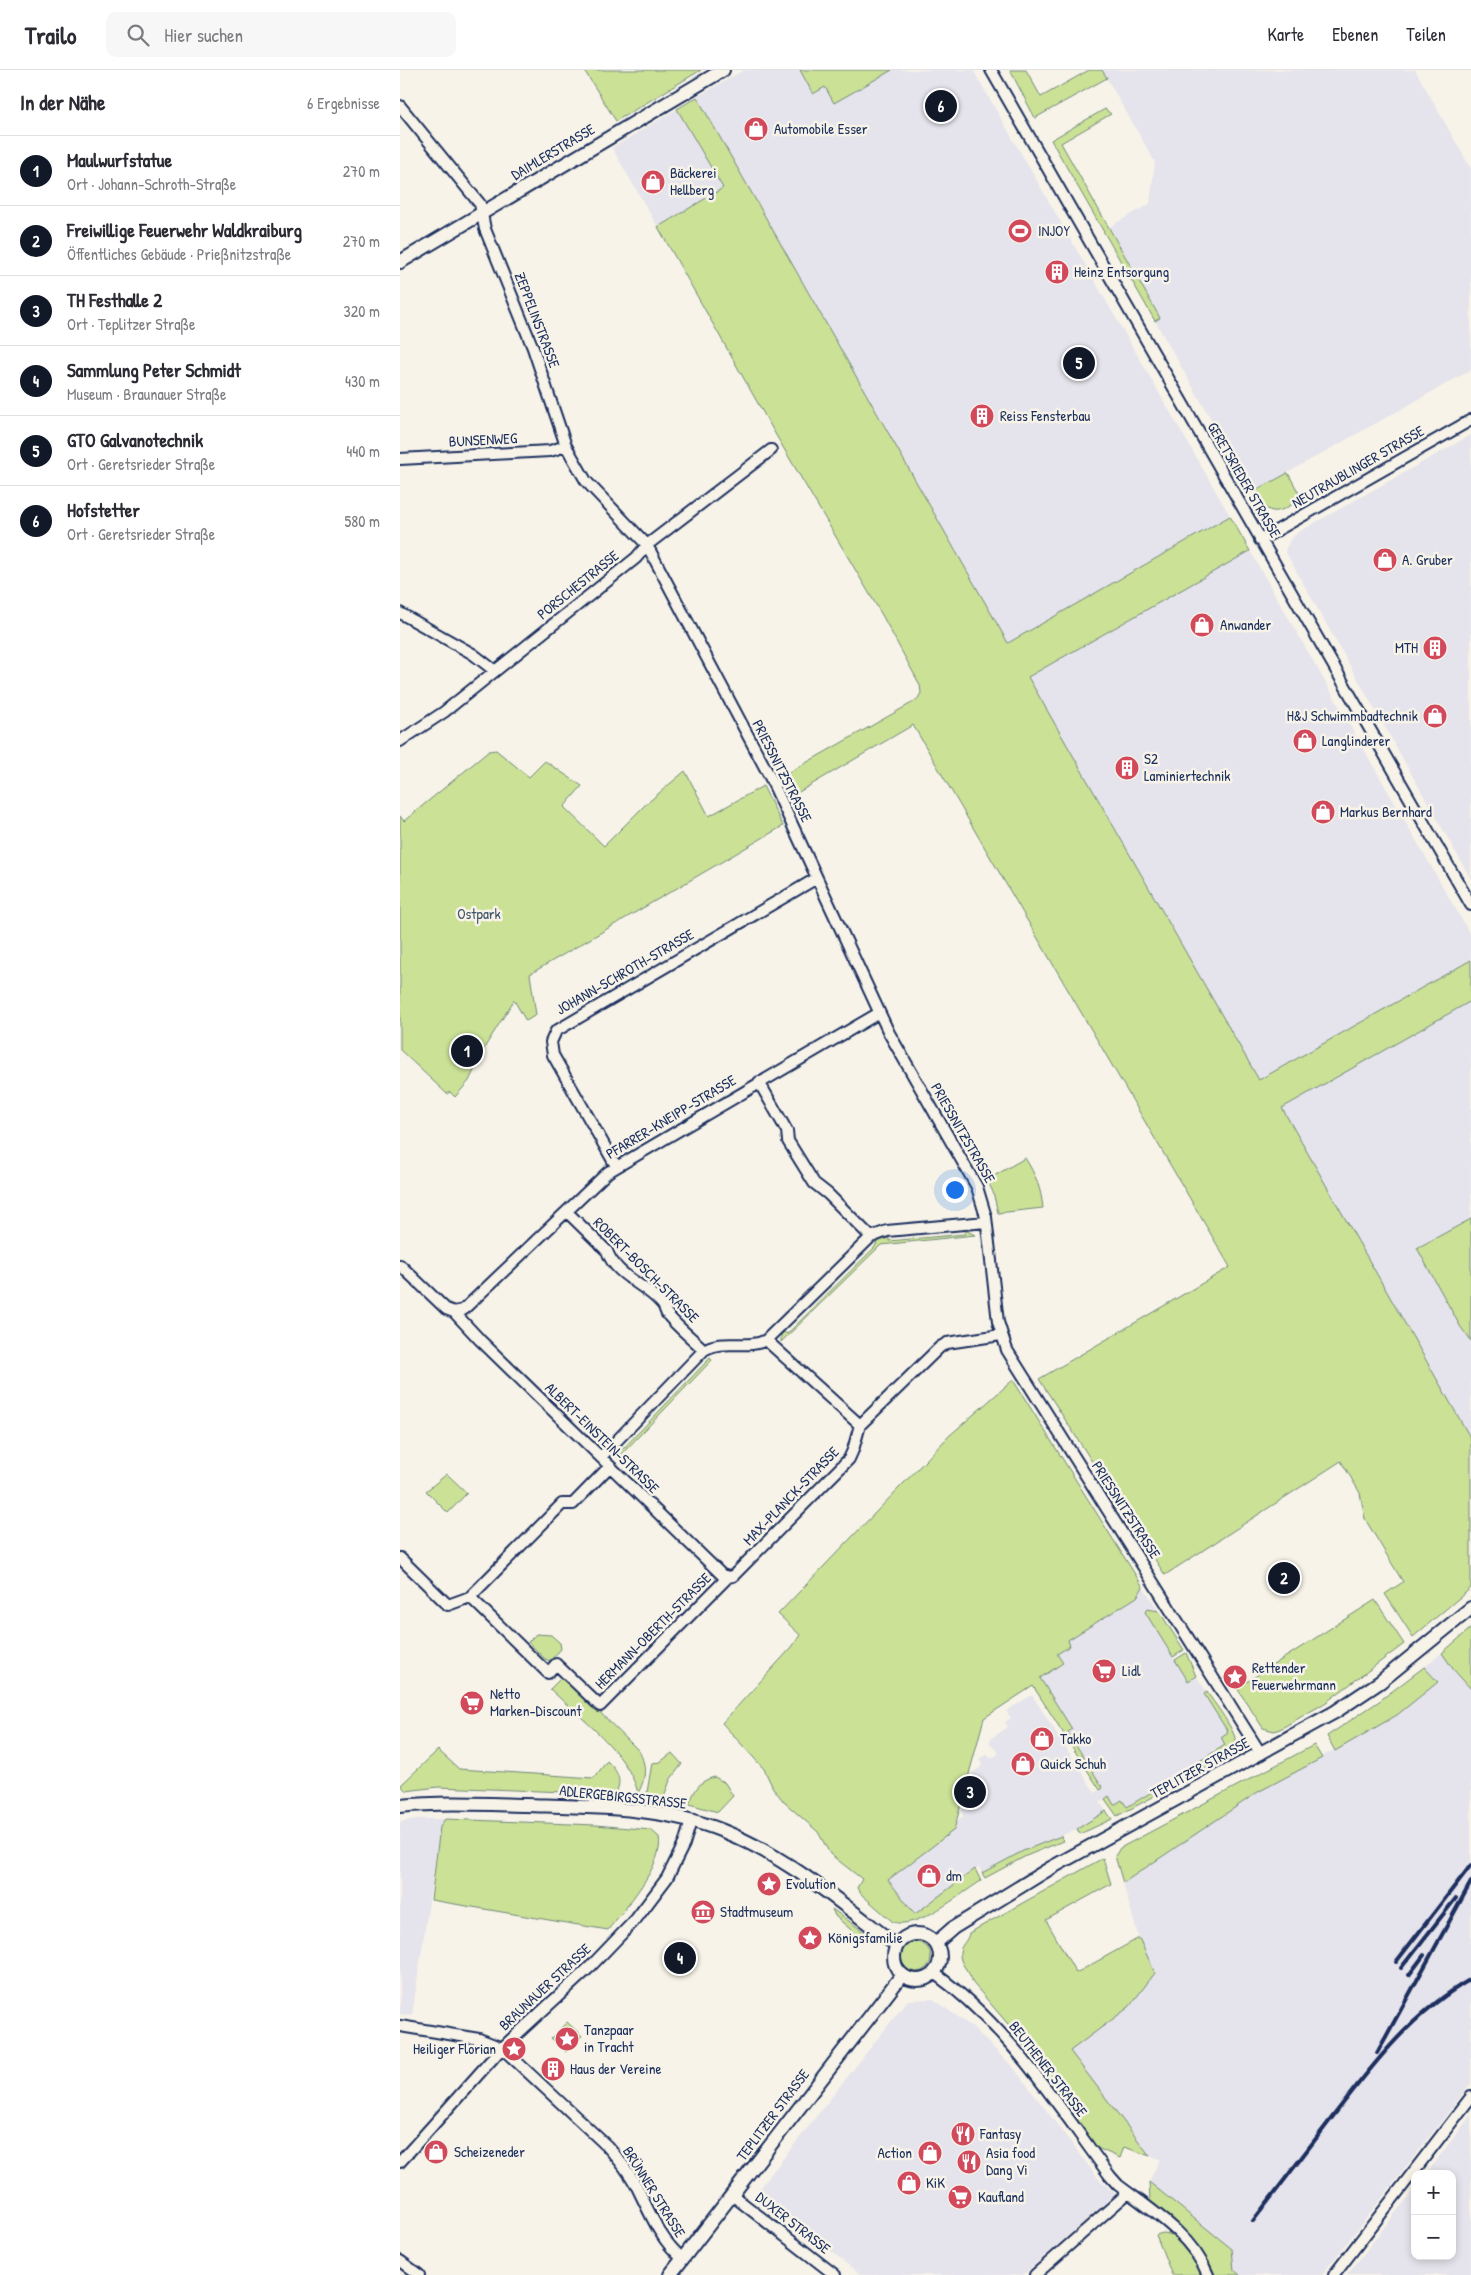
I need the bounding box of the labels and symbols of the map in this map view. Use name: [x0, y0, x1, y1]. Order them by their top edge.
pin: 6: [925, 87, 957, 125]
shop icon: Automobile Esser: [743, 116, 769, 142]
street label: DAIMLERSTRASSE: [507, 118, 599, 185]
place label: Automobile Esser: [774, 118, 868, 139]
place label: Bäckerei Hellberg: [670, 162, 717, 200]
shop icon: Bäckerei Hellberg: [640, 169, 666, 195]
sports icon: INJOY: [1007, 218, 1033, 244]
place label: INJOY: [1038, 220, 1070, 241]
building icon: Heinz Entsorgung: [1044, 259, 1070, 285]
place label: Heinz Entsorgung: [1074, 261, 1170, 282]
street label: ZEPPELINSTRASSE: [510, 269, 565, 371]
pin: 5: [1063, 344, 1095, 382]
building icon: Reiss Fensterbau: [969, 403, 995, 429]
place label: Reiss Fensterbau: [1000, 405, 1090, 426]
street label: GERETSRIEDER STRASSE: [1203, 418, 1286, 542]
street label: NEUTRAUBLINGER STRASSE: [1288, 420, 1428, 513]
street label: BUNSENWEG: [448, 427, 518, 452]
street label: PORSCHESTRASSE: [532, 545, 623, 624]
shop icon: A. Gruber: [1372, 547, 1398, 573]
place label: A. Gruber: [1402, 549, 1453, 570]
shop icon: Anwander: [1189, 612, 1215, 638]
place label: Anwander: [1220, 614, 1272, 635]
building icon: MTH: [1422, 635, 1448, 661]
place label: MTH: [1395, 637, 1418, 658]
shop icon: H&J Schwimmbadtechnik: [1422, 703, 1448, 729]
place label: H&J Schwimmbadtechnik: [1287, 705, 1418, 726]
street label: PRIESSNITZSTRASSE: [748, 716, 818, 826]
shop icon: Langlinderer: [1292, 728, 1318, 754]
place label: Langlinderer: [1322, 730, 1391, 751]
place label: S2 Laminiertechnik: [1144, 748, 1231, 786]
building icon: S2 Laminiertechnik: [1114, 755, 1140, 781]
shop icon: Markus Bernhard: [1310, 799, 1336, 825]
place label: Markus Bernhard: [1340, 801, 1432, 822]
park label: Ostpark: [457, 903, 501, 924]
street label: JOHANN-SCHROTH-STRASSE: [552, 923, 698, 1020]
pin: 1: [451, 1032, 483, 1070]
street label: PFARRER-KNEIPP-STRASSE: [602, 1069, 740, 1164]
street label: PRIESSNITZSTRASSE: [926, 1079, 1001, 1187]
your location: [942, 1177, 968, 1203]
street label: ROBERT-BOSCH-STRASSE: [589, 1212, 704, 1327]
street label: ALBERT-EINSTEIN-STRASSE: [540, 1377, 664, 1498]
street label: MAX-PLANCK-STRASSE: [738, 1441, 844, 1550]
street label: PRIESSNITZSTRASSE: [1087, 1457, 1166, 1563]
pin: 2: [1268, 1559, 1300, 1597]
street label: HERMANN-OBERTH-STRASSE: [590, 1568, 716, 1693]
place label: Rettender Feuerwehrmann: [1251, 1657, 1336, 1695]
supermarket icon: Lidl: [1091, 1658, 1117, 1684]
place label: Lidl: [1122, 1660, 1141, 1681]
place icon: Rettender Feuerwehrmann: [1222, 1664, 1248, 1690]
place label: Netto Marken-Discount: [490, 1683, 583, 1721]
supermarket icon: Netto Marken-Discount: [459, 1690, 485, 1716]
shop icon: Takko: [1029, 1726, 1055, 1752]
place label: Takko: [1060, 1728, 1091, 1749]
street label: TEPLITZER STRASSE: [1147, 1732, 1253, 1803]
shop icon: Quick Schuh: [1010, 1751, 1036, 1777]
place label: Quick Schuh: [1040, 1753, 1106, 1774]
pin: 3: [954, 1773, 986, 1811]
street label: ADLERGEBIRGSSTRASSE: [558, 1779, 688, 1814]
shop icon: dm: [916, 1863, 942, 1889]
place label: dm: [946, 1865, 962, 1886]
place icon: Evolution: [756, 1871, 782, 1897]
place label: Evolution: [786, 1873, 836, 1894]
museum icon: Stadtmuseum: [690, 1899, 716, 1925]
place label: Stadtmuseum: [720, 1901, 793, 1922]
place icon: Königsfamilie: [797, 1925, 823, 1951]
place label: Königsfamilie: [828, 1927, 903, 1948]
street label: BRAUNAUER STRASSE: [494, 1938, 596, 2035]
pin: 4: [664, 1939, 696, 1977]
street label: BEUTHENER STRASSE: [1004, 2016, 1093, 2121]
place label: Tanzpaar in Tracht: [584, 2019, 634, 2057]
place icon: Tanzpaar in Tracht: [554, 2026, 580, 2052]
place icon: Heiliger Florian: [501, 2036, 527, 2062]
place label: Heiliger Florian: [413, 2038, 496, 2059]
building icon: Haus der Vereine: [540, 2056, 566, 2082]
place label: Haus der Vereine: [570, 2058, 661, 2079]
street label: TEPLITZER STRASSE: [731, 2064, 814, 2165]
restaurant icon: Fantasy: [950, 2121, 976, 2147]
place label: Fantasy: [979, 2123, 1021, 2144]
shop icon: Scheizeneder: [423, 2139, 449, 2165]
shop icon: Action: [917, 2140, 943, 2166]
place label: Scheizeneder: [454, 2141, 525, 2162]
street label: BRÜNNER STRASSE: [618, 2142, 691, 2242]
place label: Action: [878, 2142, 912, 2163]
place label: Asia food Dang Vi: [986, 2142, 1035, 2180]
restaurant icon: Asia food Dang Vi: [956, 2149, 982, 2175]
shop icon: KiK: [896, 2170, 922, 2196]
place label: KiK: [926, 2172, 945, 2193]
supermarket icon: Kaufland: [947, 2184, 973, 2210]
place label: Kaufland: [978, 2186, 1024, 2207]
street label: DUXER STRASSE: [751, 2187, 835, 2259]

